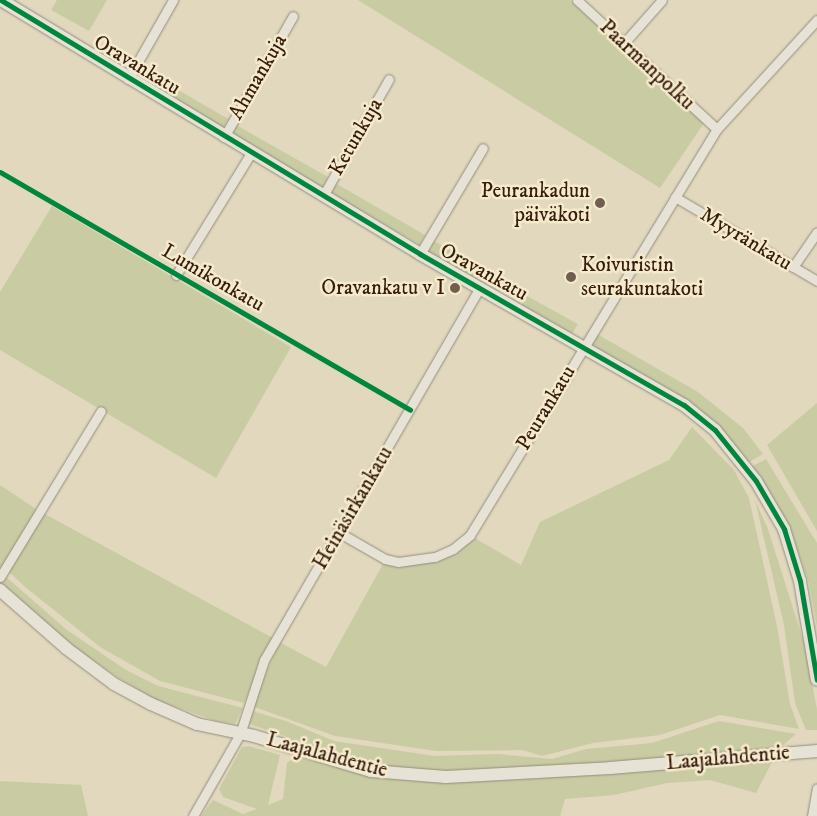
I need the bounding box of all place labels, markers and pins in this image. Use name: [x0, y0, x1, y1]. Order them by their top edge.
place label: Peurankadun päiväkoti: [481, 178, 590, 228]
marker: Peurankadun päiväkoti: [594, 197, 606, 209]
place label: Koivuristin seurakuntakoti: [581, 252, 703, 302]
marker: Koivuristin seurakuntakoti: [565, 271, 577, 283]
place label: Oravankatu v I: [321, 275, 445, 301]
marker: Oravankatu v I: [449, 282, 461, 294]

